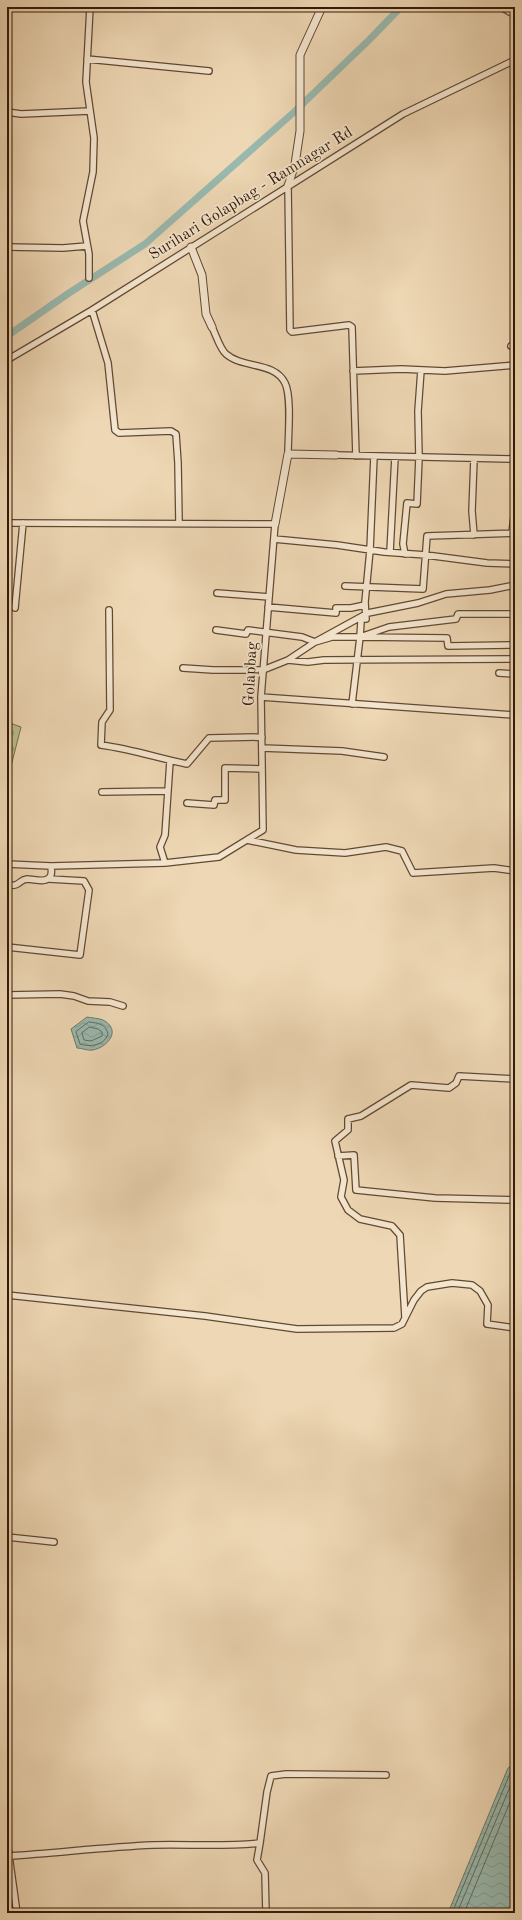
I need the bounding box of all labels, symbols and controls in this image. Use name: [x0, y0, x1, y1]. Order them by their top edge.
street label: Surihari Golapbag - Ramnagar Rd: [146, 124, 356, 264]
street label: Golapbag: [241, 641, 261, 707]

